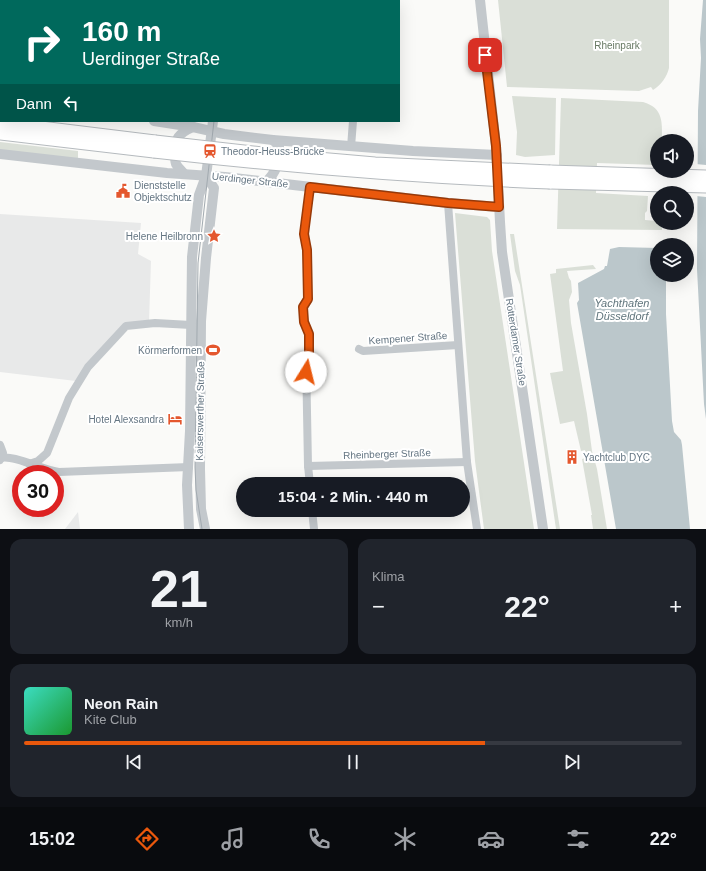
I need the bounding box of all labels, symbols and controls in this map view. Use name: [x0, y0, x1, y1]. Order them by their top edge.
icon: right: [16, 16, 68, 68]
text: 160 m: [82, 16, 161, 47]
pin: [468, 38, 502, 72]
park label: Rheinpark: [594, 40, 641, 51]
icon: arrive: [474, 44, 496, 66]
text: Uerdinger Straße: [82, 49, 220, 69]
icon: left: [60, 92, 82, 114]
text: Dann: [16, 95, 52, 112]
map controls: [650, 134, 694, 282]
button: sound: [650, 134, 694, 178]
station icon: Theodor-Heuss-Brücke: [202, 143, 218, 159]
place label: Theodor-Heuss-Brücke: [221, 146, 325, 157]
street label: Uerdinger Straße: [211, 171, 289, 190]
place label: Dienststelle Objektschutz: [134, 180, 192, 203]
public building icon: Dienststelle Objektschutz: [115, 183, 131, 199]
button: search: [650, 186, 694, 230]
place icon: Helene Heilbronn: [206, 228, 222, 244]
place label: Helene Heilbronn: [126, 231, 203, 242]
button: layers: [650, 238, 694, 282]
street label: Rotterdamer Straße: [504, 297, 528, 387]
water label: Yachthafen Düsseldorf: [595, 297, 649, 322]
street label: Kempener Straße: [368, 330, 448, 346]
sports icon: Körmerformen: [205, 342, 221, 358]
place label: Körmerformen: [138, 345, 202, 356]
position arrow: [285, 351, 327, 393]
street label: Kaiserswerther Straße: [194, 361, 206, 461]
hotel icon: Hotel Alexsandra: [167, 411, 183, 427]
place label: Hotel Alexsandra: [88, 414, 164, 425]
street label: Rheinberger Straße: [343, 447, 432, 461]
building icon: Yachtclub DYC: [564, 449, 580, 465]
place label: Yachtclub DYC: [583, 452, 650, 463]
speed limit sign: 30: [12, 465, 64, 517]
text: 15:04 · 2 Min. · 440 m: [278, 488, 428, 505]
text: 21: [150, 560, 208, 618]
text: Klima: [372, 569, 405, 584]
text: 22°: [504, 590, 550, 623]
text: −: [372, 594, 385, 619]
text: +: [669, 594, 682, 619]
text: km/h: [165, 615, 193, 630]
text: Neon Rain: [84, 695, 158, 712]
text: Kite Club: [84, 712, 137, 727]
icon: previous: [123, 751, 145, 773]
icon: pause: [342, 751, 364, 773]
icon: next: [561, 751, 583, 773]
icon: directions: [133, 825, 161, 853]
icon: music: [219, 825, 247, 853]
icon: phone: [305, 825, 333, 853]
icon: climate: [391, 825, 419, 853]
icon: car: [477, 825, 505, 853]
icon: filters: [564, 825, 592, 853]
text: 15:02: [29, 829, 75, 849]
text: 22°: [650, 829, 677, 849]

